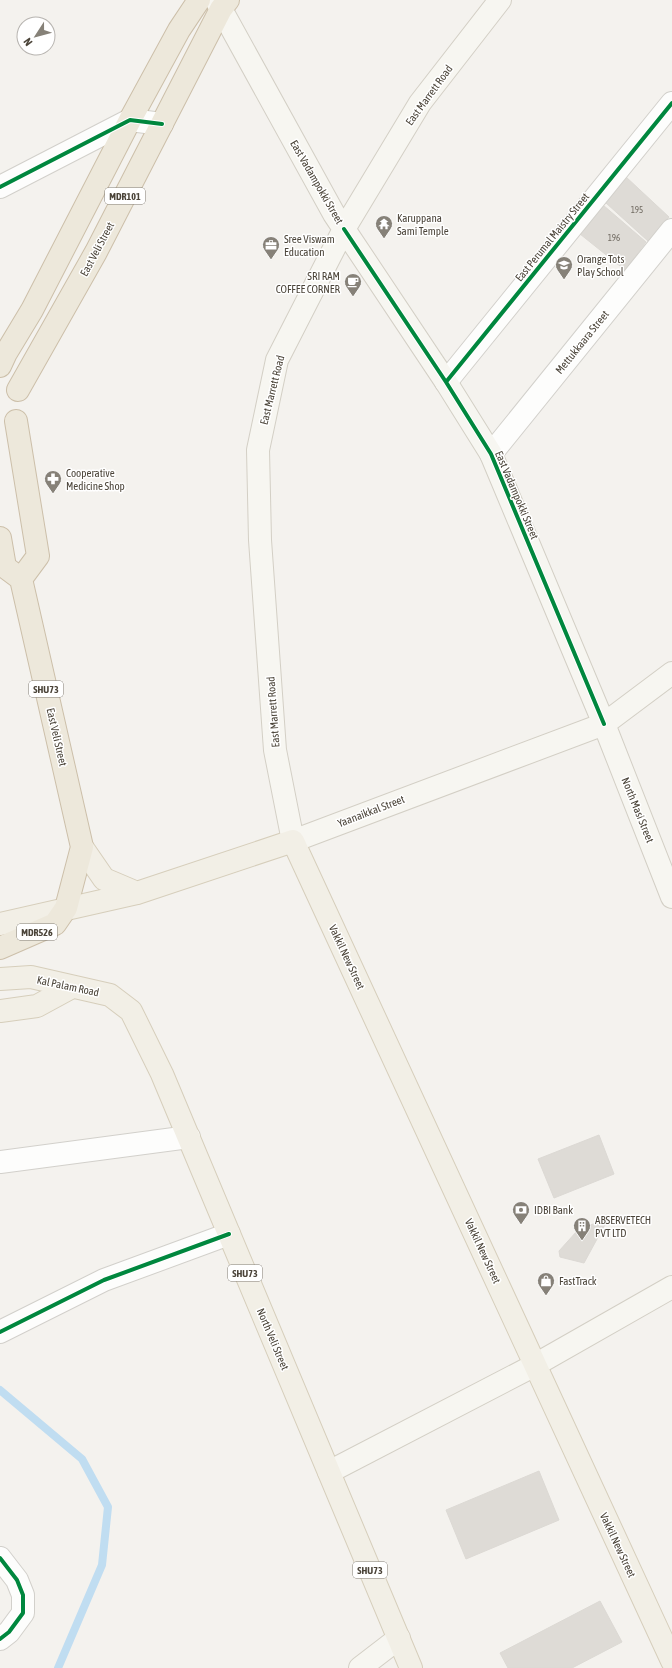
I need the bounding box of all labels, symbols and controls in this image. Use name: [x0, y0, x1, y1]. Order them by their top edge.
north arrow: [16, 16, 56, 56]
text: N: [21, 36, 35, 48]
street label: East Marrett Road: [403, 63, 455, 127]
street label: East Vadampokki Street: [288, 138, 346, 226]
road number: MDR101: [105, 188, 145, 204]
street label: East Perumal Maistry Street: [513, 190, 591, 284]
house number: 195: [631, 205, 643, 215]
place label: Karuppana Sami Temple: [397, 212, 449, 237]
temple icon: Karuppana Sami Temple: [374, 214, 394, 239]
street label: East Veli Street: [78, 220, 116, 278]
place label: Sree Viswam Education: [284, 233, 335, 258]
house number: 196: [608, 233, 620, 243]
office icon: Sree Viswam Education: [261, 235, 281, 260]
place label: Orange Tots Play School: [577, 253, 624, 278]
school or university icon: Orange Tots Play School: [554, 255, 574, 280]
place label: SRI RAM COFFEE CORNER: [276, 270, 340, 295]
cafe icon: SRI RAM COFFEE CORNER: [343, 272, 363, 297]
street label: Mettukkaara Street: [553, 308, 611, 376]
street label: East Marrett Road: [258, 354, 286, 426]
street label: East Vadampokki Street: [493, 449, 541, 541]
place label: Cooperative Medicine Shop: [66, 467, 125, 492]
pharmacy icon: Cooperative Medicine Shop: [43, 469, 63, 494]
street label: East Marrett Road: [265, 676, 281, 748]
road number: SHU73: [29, 681, 63, 697]
street label: East Veli Street: [44, 707, 70, 767]
street label: North Masi Street: [619, 776, 657, 844]
street label: Yaanaikkal Street: [336, 793, 406, 829]
street label: Vakkil New Street: [327, 923, 367, 991]
road number: MDR526: [17, 924, 57, 940]
street label: Kal Palam Road: [36, 974, 100, 998]
bank icon: IDBI Bank: [511, 1200, 531, 1225]
place label: IDBI Bank: [534, 1204, 573, 1216]
place label: ABSERVETECH PVT LTD: [595, 1214, 651, 1239]
building icon: ABSERVETECH PVT LTD: [572, 1216, 592, 1241]
street label: Vakkil New Street: [463, 1217, 503, 1285]
road number: SHU73: [228, 1265, 262, 1281]
shop icon: FastTrack: [536, 1271, 556, 1296]
place label: FastTrack: [559, 1275, 597, 1287]
street label: North Veli Street: [255, 1306, 291, 1372]
street label: Vakkil New Street: [598, 1511, 638, 1579]
road number: SHU73: [353, 1562, 387, 1578]

